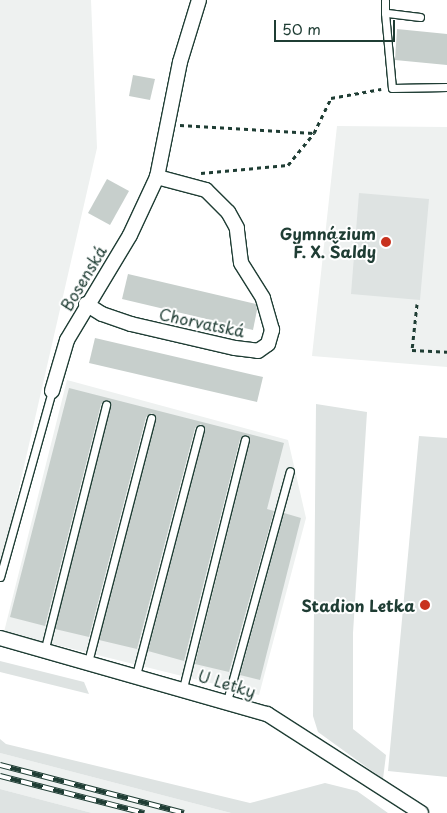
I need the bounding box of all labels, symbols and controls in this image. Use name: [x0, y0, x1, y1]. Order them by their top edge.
scale bar: [277, 10, 398, 42]
text: 50 m: [282, 17, 321, 40]
place label: Gymnázium F. X. Šaldy: [280, 223, 376, 261]
marker: Gymnázium F. X. Šaldy: [380, 236, 392, 248]
street label: Bosenská: [56, 242, 110, 314]
street label: Chorvatská: [157, 304, 247, 340]
place label: Stadion Letka: [300, 595, 415, 615]
marker: Stadion Letka: [419, 599, 431, 611]
street label: U Letky: [195, 665, 259, 701]

